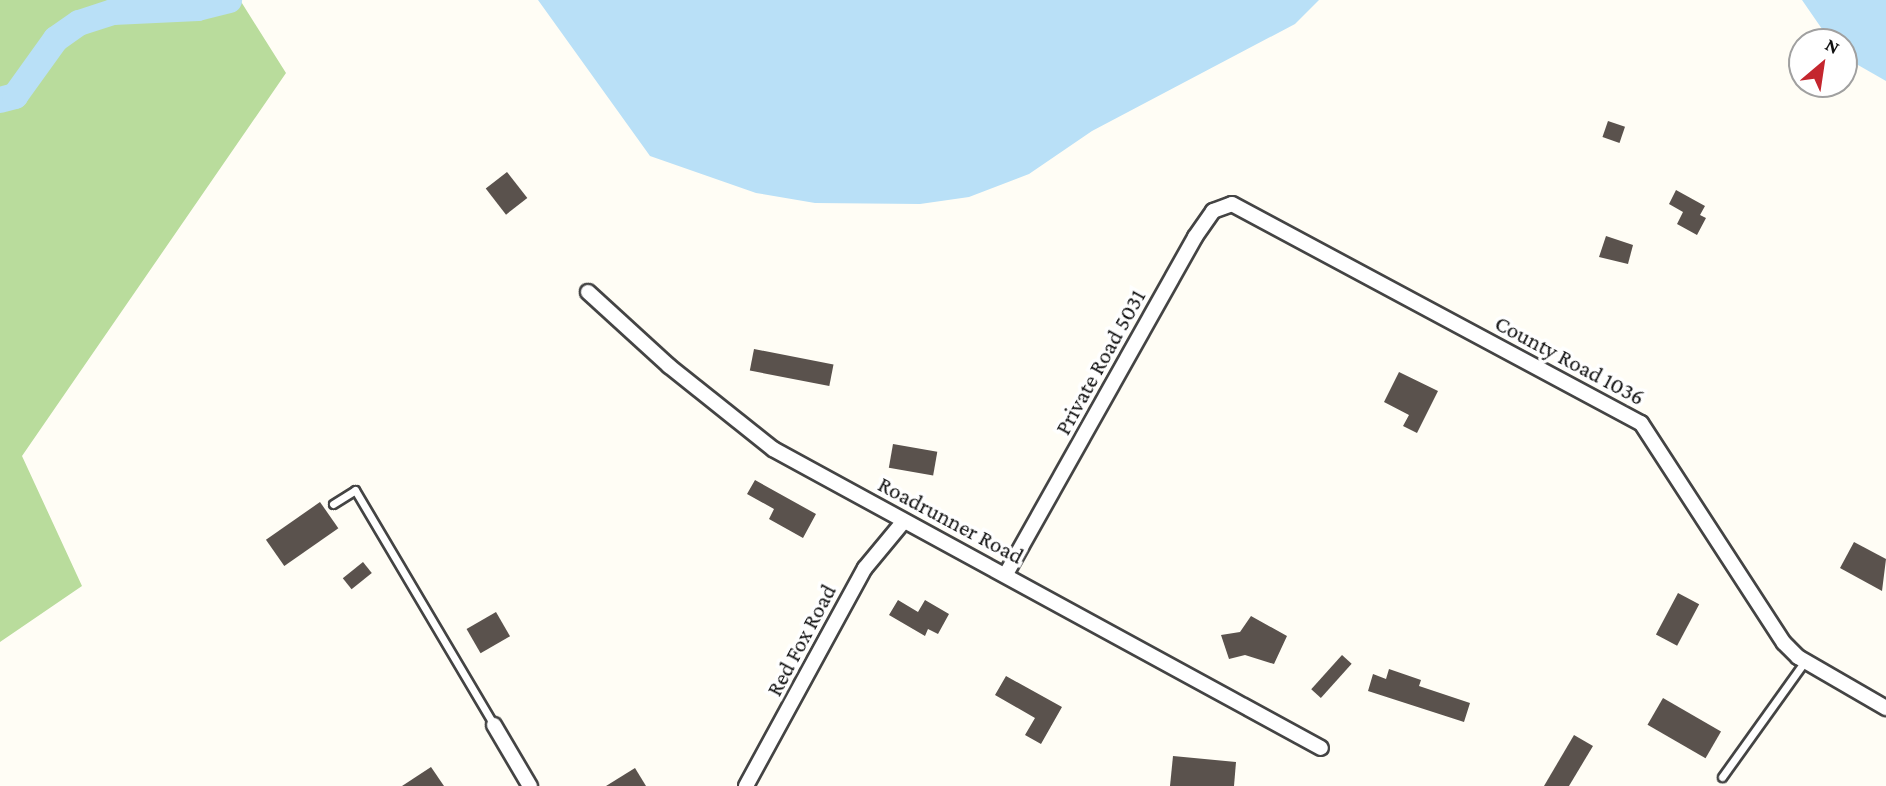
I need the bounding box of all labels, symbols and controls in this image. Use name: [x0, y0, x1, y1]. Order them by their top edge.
north arrow: [1788, 28, 1858, 98]
text: N: [1822, 34, 1843, 58]
street label: Private Road 5031: [1049, 285, 1151, 439]
street label: County Road 1036: [1490, 309, 1650, 411]
street label: Roadrunner Road: [873, 470, 1029, 570]
street label: Red Fox Road: [760, 579, 842, 701]

